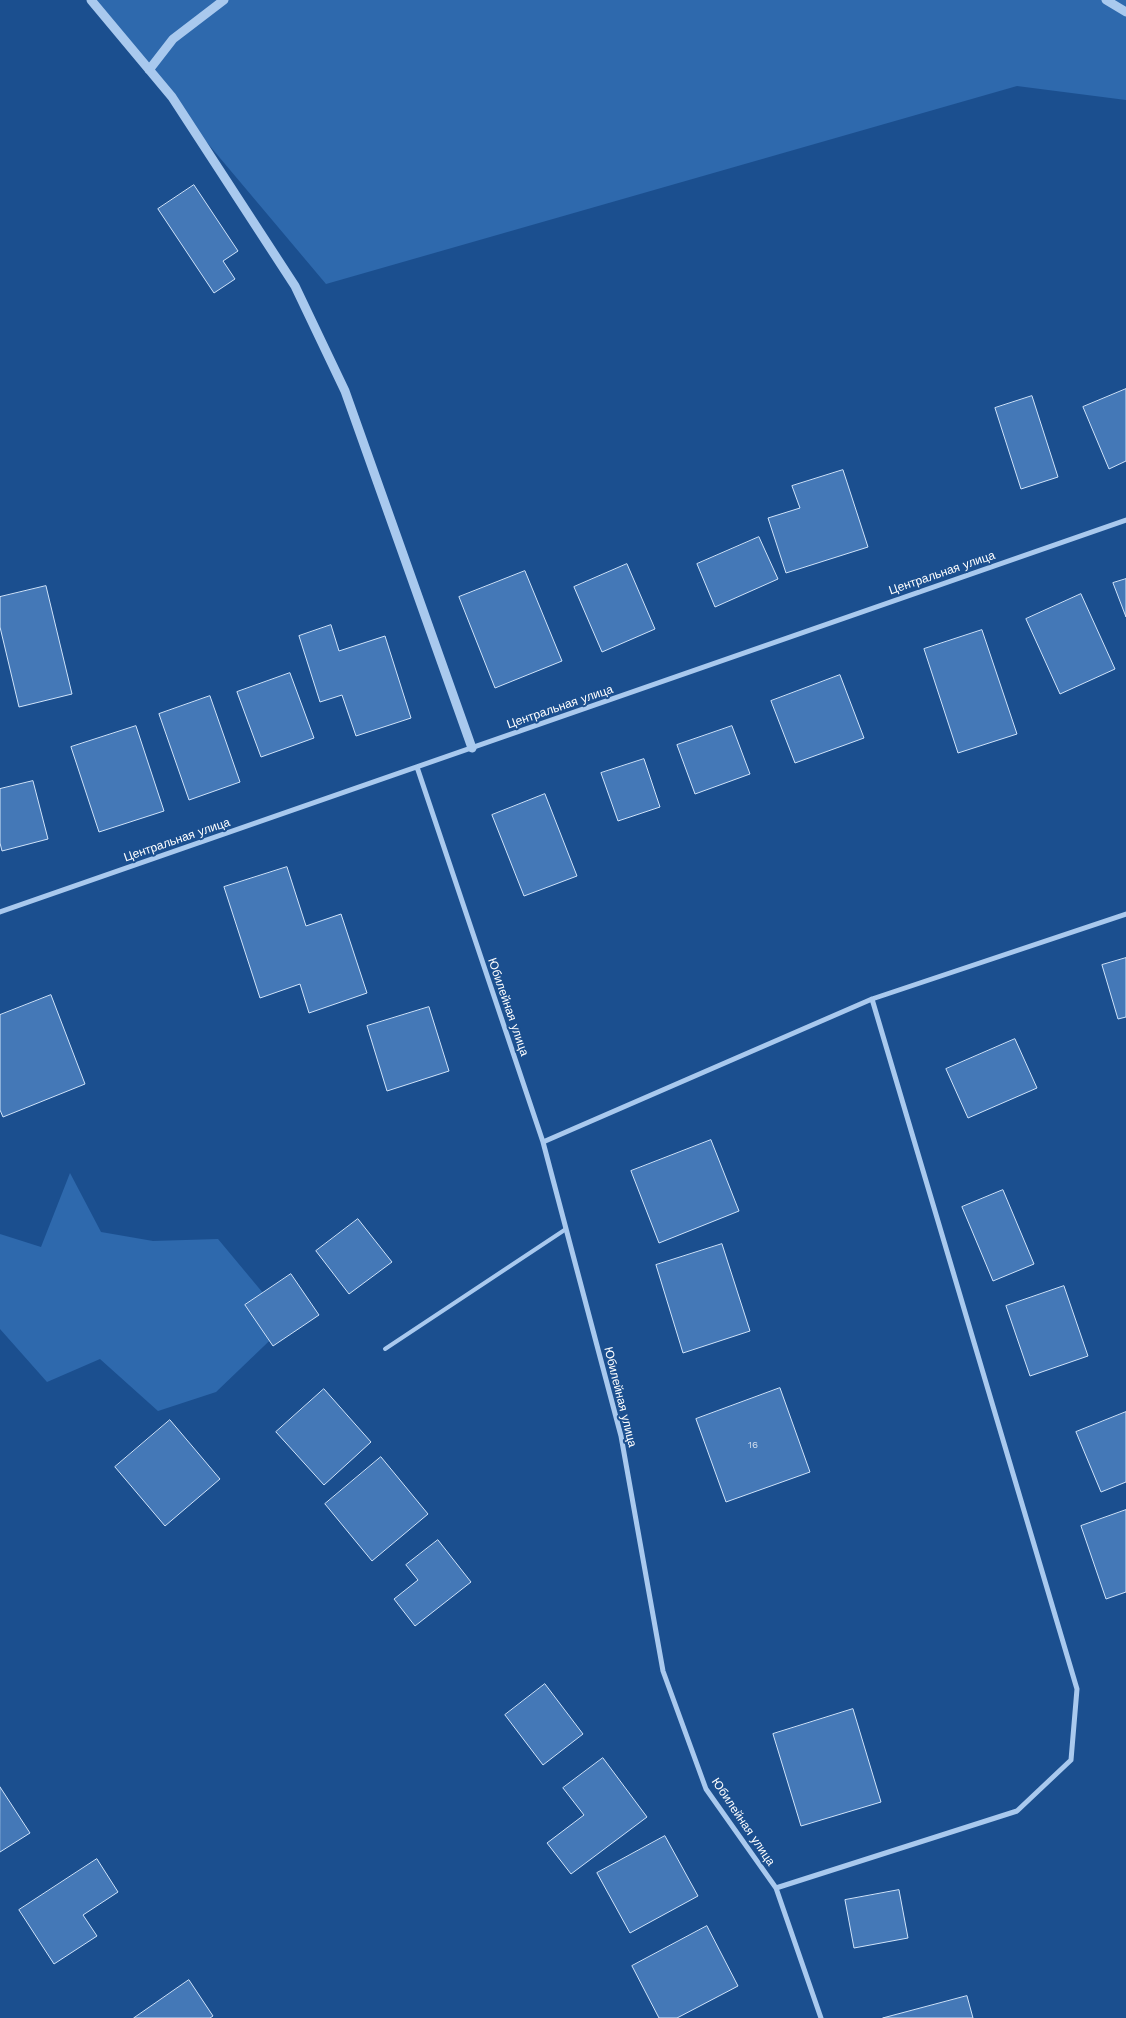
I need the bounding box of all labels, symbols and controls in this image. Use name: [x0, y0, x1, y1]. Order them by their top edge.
street label: Центральная улица: [887, 548, 997, 598]
street label: Центральная улица: [505, 682, 615, 732]
street label: Центральная улица: [122, 815, 232, 865]
street label: Юбилейная улица: [484, 956, 532, 1058]
street label: Юбилейная улица: [601, 1345, 639, 1449]
house number: 16: [748, 1439, 758, 1451]
street label: Юбилейная улица: [708, 1775, 778, 1869]

